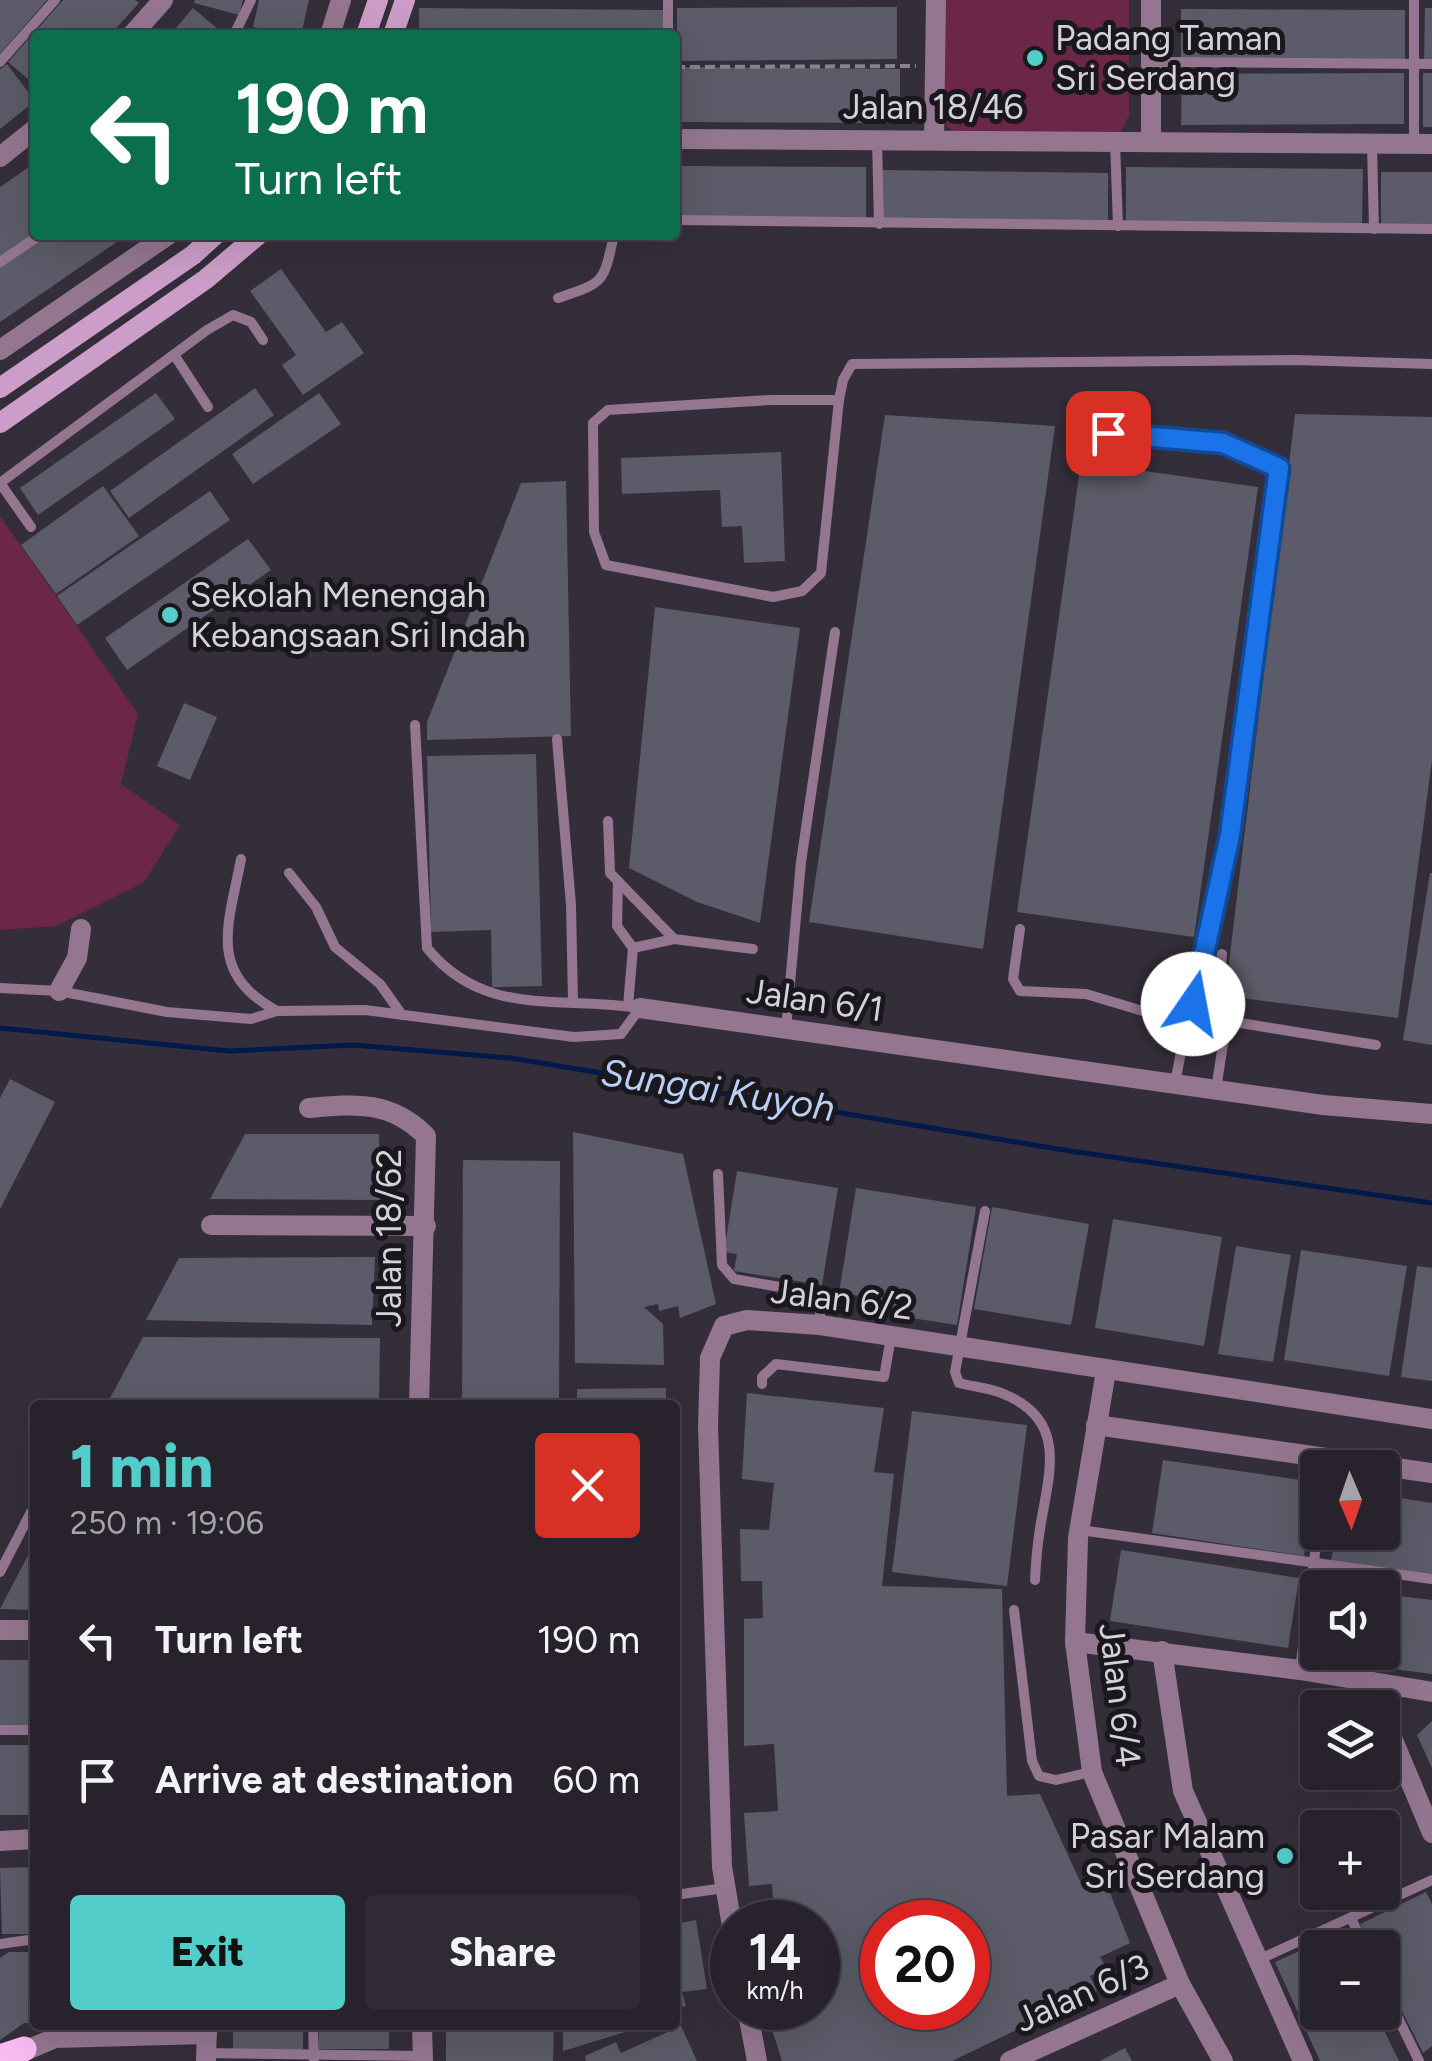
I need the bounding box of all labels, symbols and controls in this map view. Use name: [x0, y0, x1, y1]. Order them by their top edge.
place label: Padang Taman Sri Serdang: [1055, 17, 1282, 99]
marker: Padang Taman Sri Serdang: [1024, 47, 1046, 69]
text: 190 m: [235, 66, 428, 151]
icon: left: [70, 70, 200, 200]
street label: Jalan 18/46: [843, 86, 1023, 128]
text: Turn left: [235, 151, 402, 205]
pin: [1066, 391, 1151, 476]
icon: arrive: [1081, 406, 1136, 461]
place label: Sekolah Menengah Kebangsaan Sri Indah: [190, 574, 526, 656]
marker: Sekolah Menengah Kebangsaan Sri Indah: [159, 604, 181, 626]
position arrow: [1141, 952, 1245, 1056]
street label: Jalan 6/1: [744, 970, 886, 1030]
water label: Sungai Kuyoh: [598, 1049, 838, 1131]
street label: Jalan 18/62: [368, 1149, 410, 1327]
street label: Jalan 6/2: [769, 1269, 915, 1329]
text: 1 min: [70, 1430, 213, 1502]
button: close: [535, 1433, 640, 1538]
north arrow: [1300, 1450, 1400, 1550]
map controls: [1300, 1450, 1400, 2030]
text: 250 m · 19:06: [70, 1504, 264, 1542]
button: sound: [1300, 1570, 1400, 1670]
icon: left: [70, 1613, 125, 1668]
text: Turn left: [155, 1617, 303, 1663]
text: 190 m: [537, 1617, 640, 1663]
street label: Jalan 6/4: [1090, 1621, 1150, 1769]
button: layers: [1300, 1690, 1400, 1790]
icon: arrive: [70, 1753, 125, 1808]
text: Arrive at destination: [155, 1757, 513, 1803]
text: 60 m: [552, 1757, 640, 1803]
button: +: [1300, 1810, 1400, 1910]
place label: Pasar Malam Sri Serdang: [1070, 1815, 1265, 1897]
marker: Pasar Malam Sri Serdang: [1274, 1845, 1296, 1867]
button: Exit: [70, 1895, 345, 2010]
button: Share: [365, 1895, 640, 2010]
speed limit sign: 20: [860, 1900, 990, 2030]
text: 14: [749, 1922, 801, 1983]
button: −: [1300, 1930, 1400, 2030]
street label: Jalan 6/3: [1009, 1945, 1155, 2041]
text: km/h: [746, 1975, 804, 2005]

